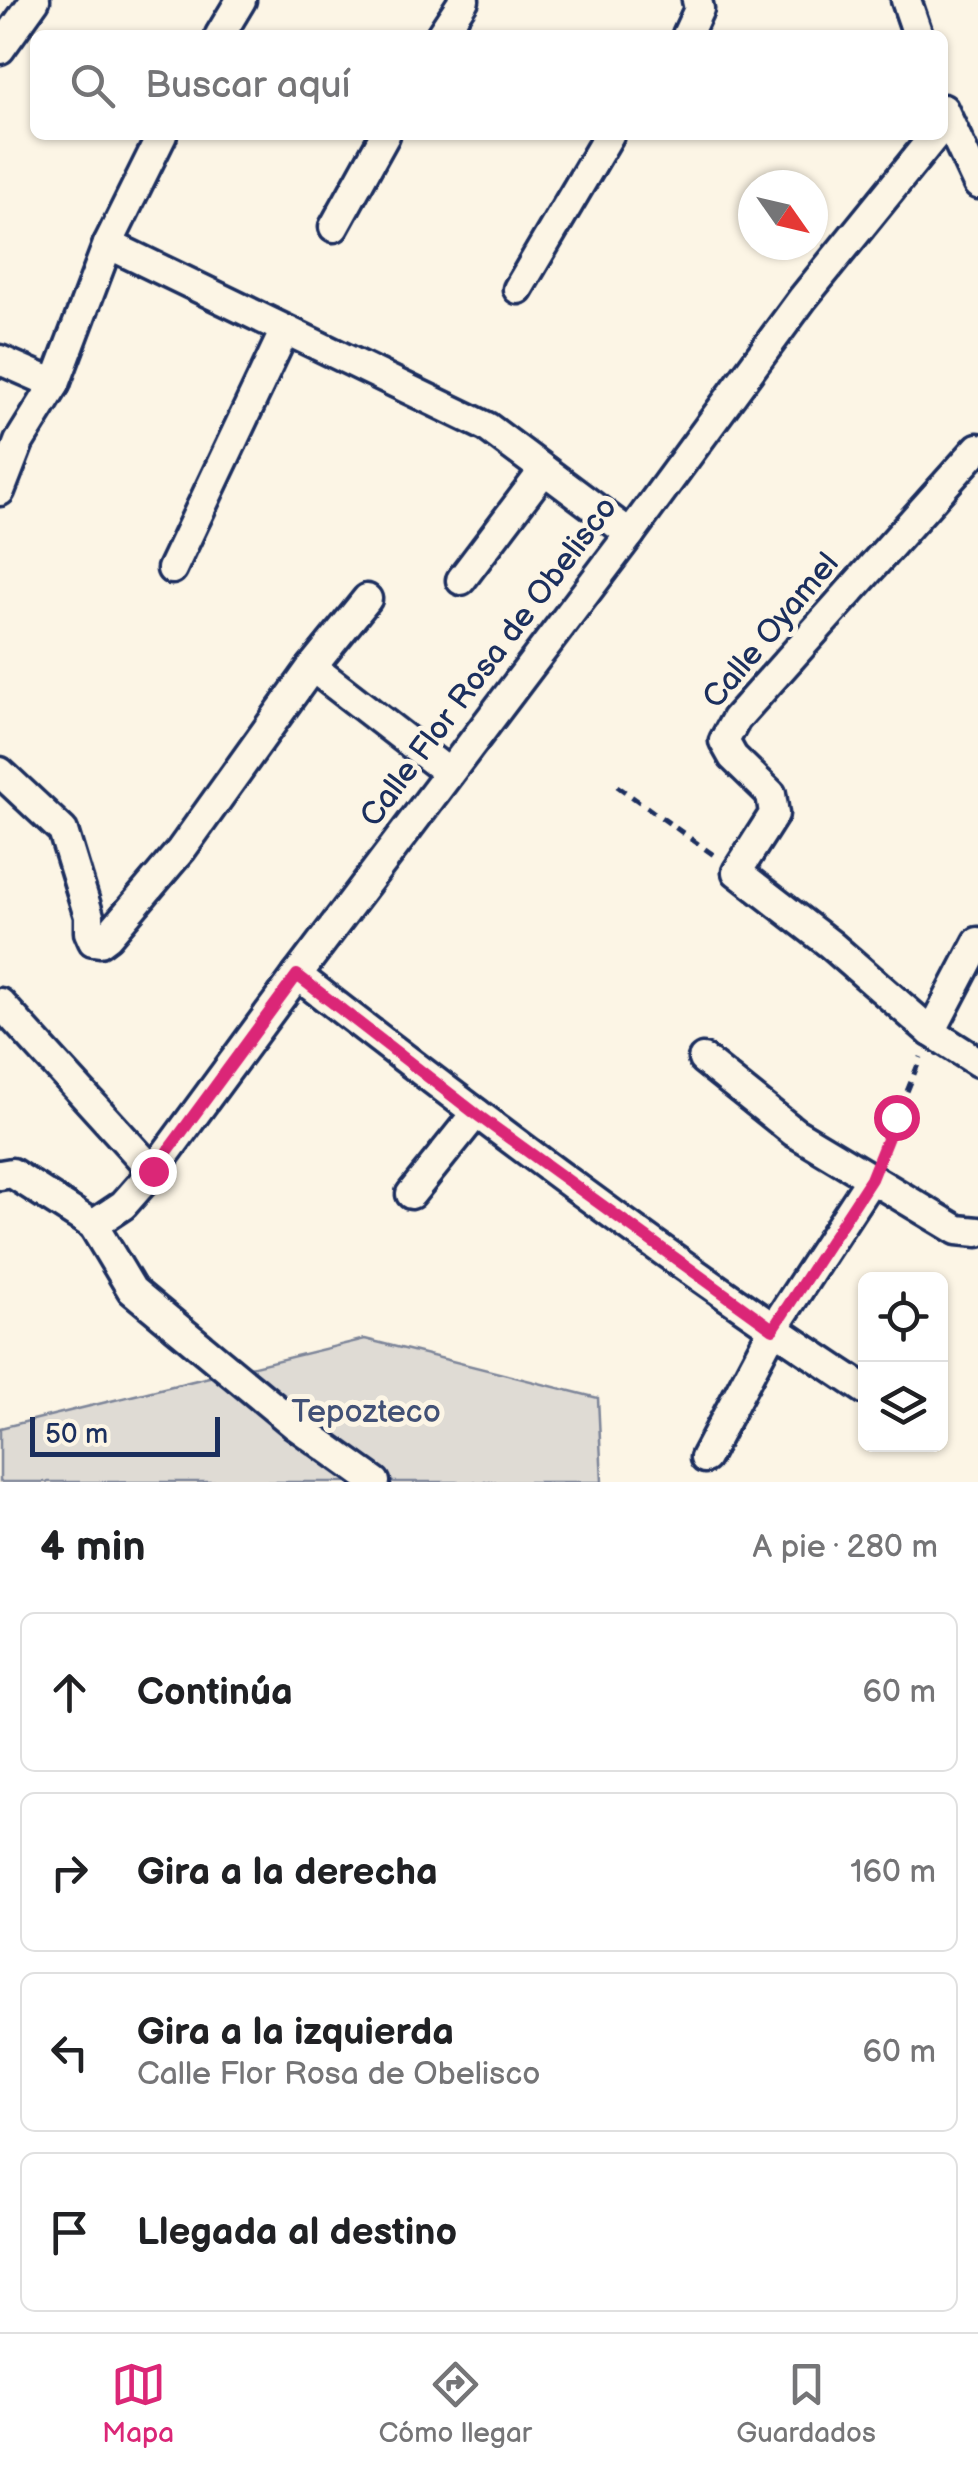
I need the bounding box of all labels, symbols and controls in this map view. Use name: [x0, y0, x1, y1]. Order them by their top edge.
search box: [30, 30, 948, 140]
icon: search: [65, 58, 120, 113]
text: Buscar aquí: [145, 63, 351, 108]
north arrow: [738, 170, 828, 260]
street label: Calle Flor Rosa de Obelisco: [352, 489, 626, 835]
street label: Calle Oyamel: [695, 545, 847, 717]
route start: [874, 1095, 920, 1141]
route end: [131, 1149, 177, 1195]
map controls: [858, 1272, 948, 1452]
button: locate: [858, 1272, 948, 1362]
button: layers: [858, 1362, 948, 1452]
park label: Tepozteco: [291, 1393, 441, 1432]
scale bar: [30, 1412, 220, 1456]
text: 50 m: [45, 1418, 108, 1451]
text: 4 min: [40, 1522, 146, 1573]
text: A pie · 280 m: [752, 1528, 938, 1567]
icon: ahead: [42, 1665, 97, 1720]
text: Continúa: [137, 1670, 293, 1715]
text: 60 m: [863, 1673, 936, 1712]
icon: right: [42, 1845, 97, 1900]
text: Gira a la derecha: [137, 1850, 438, 1895]
text: 160 m: [850, 1853, 936, 1892]
text: Gira a la izquierda: [137, 2010, 454, 2055]
icon: left: [42, 2025, 97, 2080]
text: 60 m: [863, 2033, 936, 2072]
text: Calle Flor Rosa de Obelisco: [137, 2055, 540, 2094]
icon: arrive: [42, 2205, 97, 2260]
text: Llegada al destino: [137, 2210, 457, 2255]
tab: Mapa: [102, 2357, 174, 2450]
tab: Cómo llegar: [378, 2357, 532, 2450]
tab: Guardados: [736, 2357, 876, 2450]

